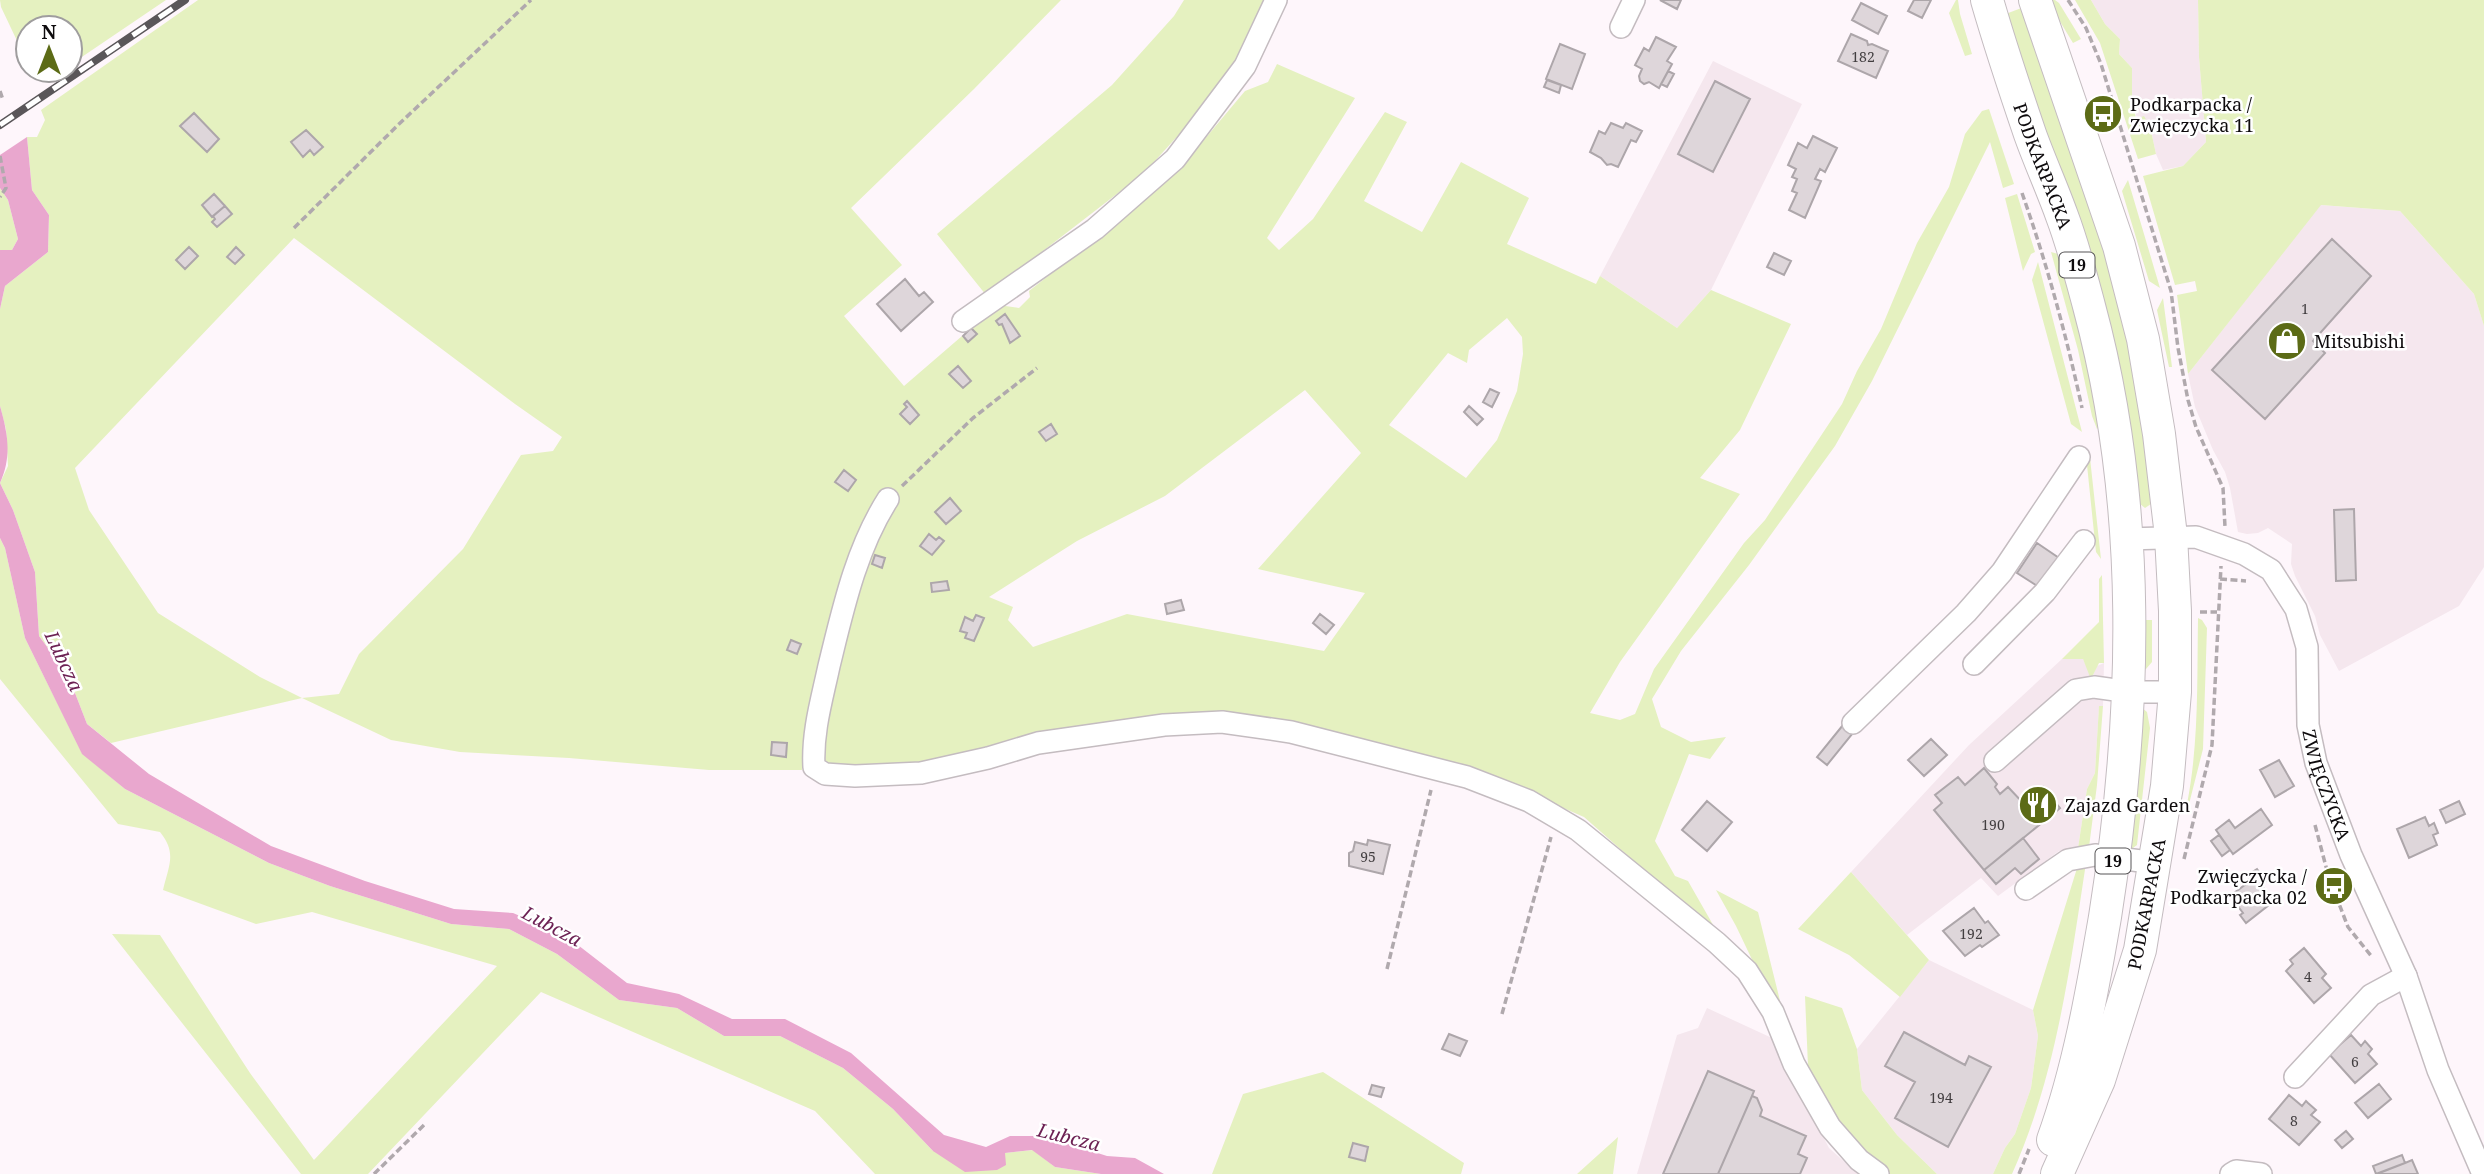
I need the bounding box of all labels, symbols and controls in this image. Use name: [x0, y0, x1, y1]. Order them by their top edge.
north arrow: [14, 14, 84, 84]
text: N: [42, 19, 57, 45]
house number: 182: [1851, 47, 1875, 66]
place label: Podkarpacka / Zwięczycka 11: [2130, 92, 2254, 137]
bus stop icon: Podkarpacka / Zwięczycka 11: [2082, 93, 2124, 135]
street label: PODKARPACKA: [2008, 100, 2078, 232]
road number: 19: [2060, 252, 2094, 278]
house number: 1: [2301, 299, 2309, 318]
shop icon: Mitsubishi: [2266, 320, 2308, 362]
place label: Mitsubishi: [2314, 329, 2405, 353]
water label: Lubcza: [38, 626, 89, 695]
street label: ZWIĘCZYCKA: [2297, 727, 2356, 844]
restaurant icon: Zajazd Garden: [2017, 784, 2059, 826]
place label: Zajazd Garden: [2065, 793, 2190, 817]
house number: 190: [1981, 815, 2005, 834]
street label: PODKARPACKA: [2122, 836, 2171, 972]
house number: 95: [1360, 847, 1376, 866]
road number: 19: [2096, 848, 2130, 874]
place label: Zwięczycka / Podkarpacka 02: [2170, 864, 2308, 909]
bus stop icon: Zwięczycka / Podkarpacka 02: [2313, 865, 2355, 907]
water label: Lubcza: [517, 899, 586, 952]
house number: 192: [1959, 924, 1983, 943]
house number: 4: [2304, 967, 2312, 986]
house number: 6: [2351, 1052, 2359, 1071]
house number: 194: [1929, 1088, 1953, 1107]
house number: 8: [2290, 1111, 2298, 1130]
water label: Lubcza: [1034, 1116, 1103, 1157]

